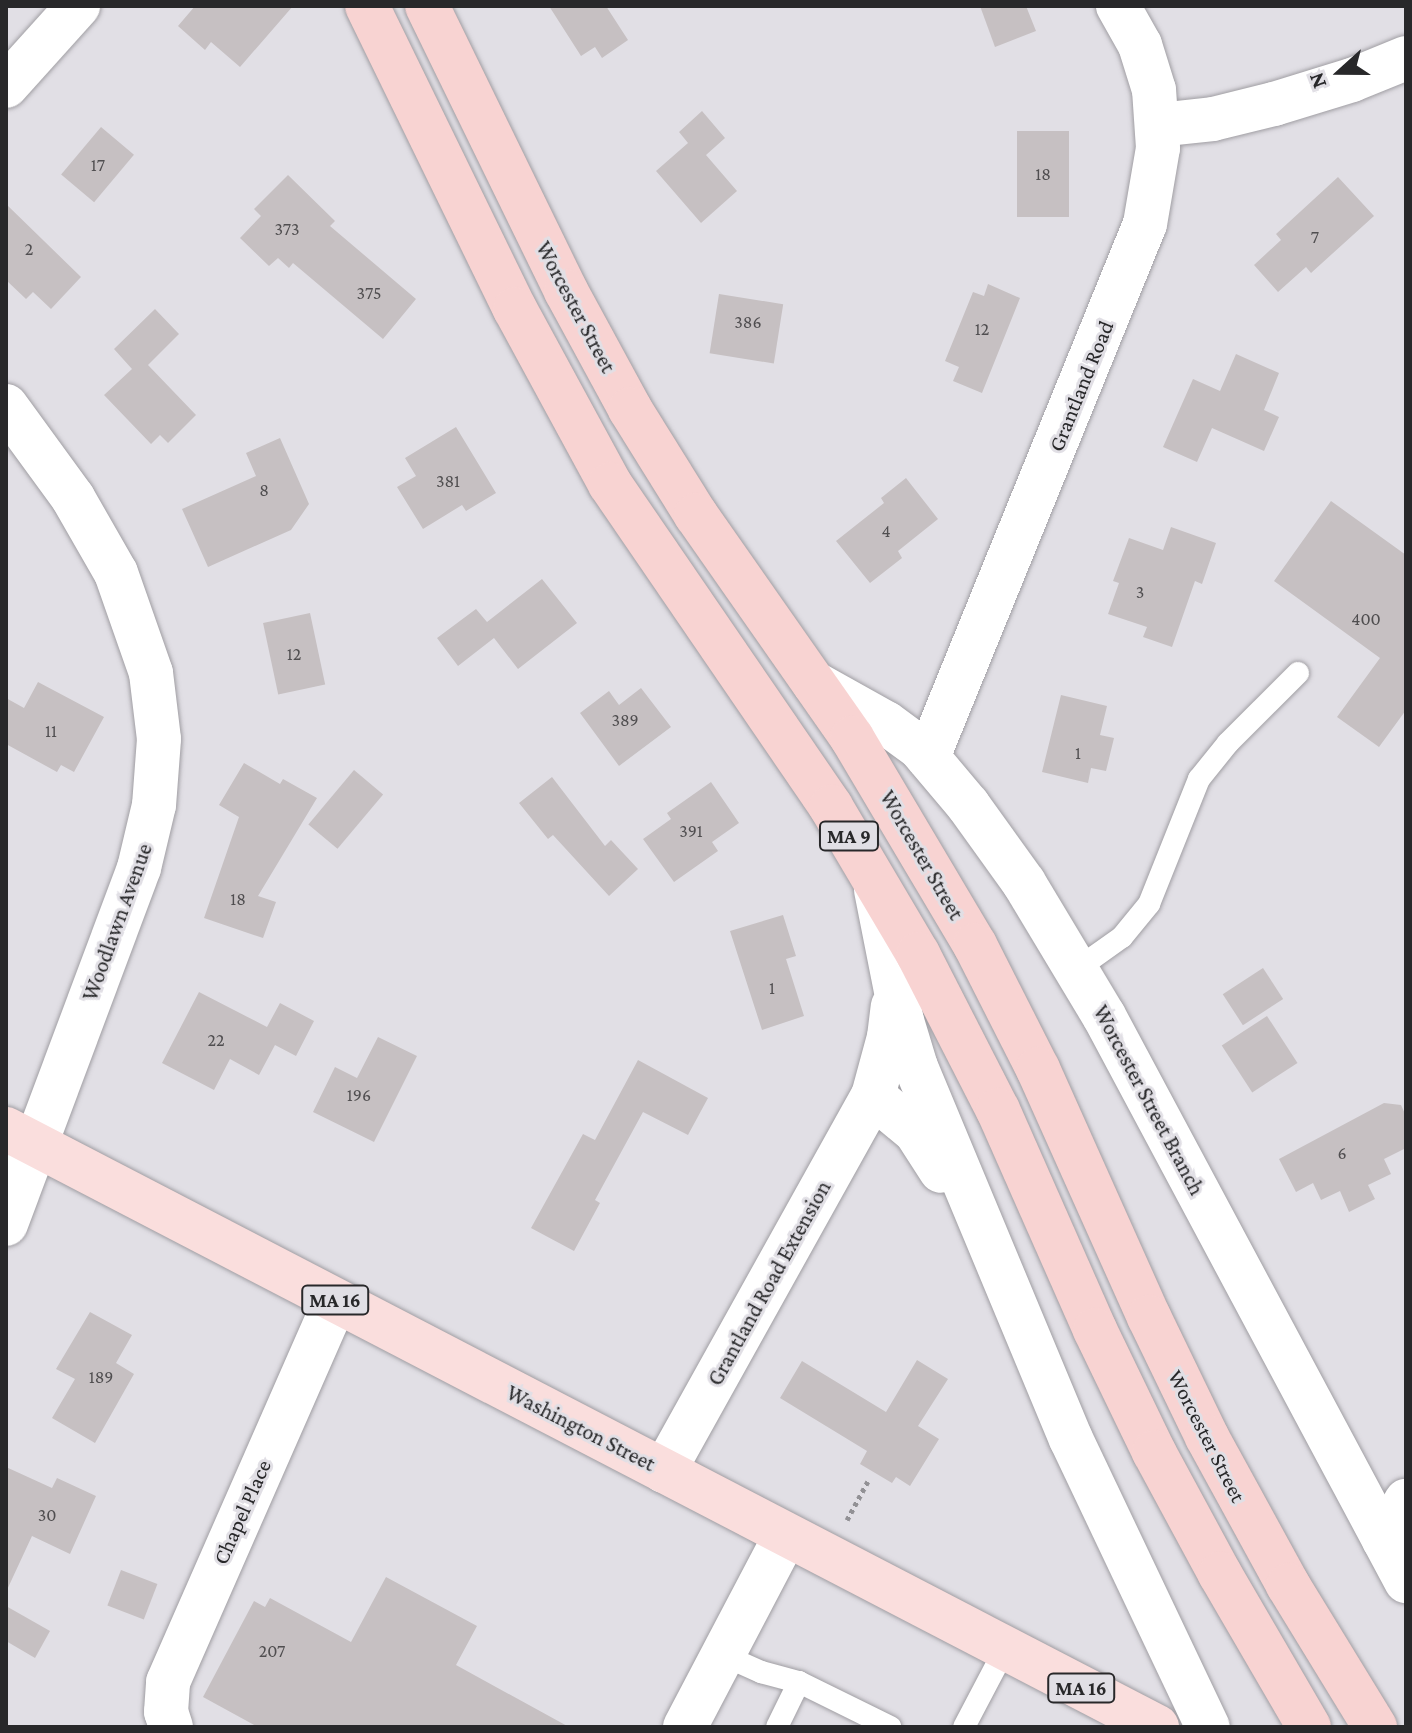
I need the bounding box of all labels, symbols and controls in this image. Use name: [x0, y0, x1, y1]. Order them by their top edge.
north arrow: [1300, 32, 1380, 112]
text: N: [1303, 69, 1331, 92]
house number: 17: [91, 154, 105, 176]
house number: 18: [1035, 163, 1051, 185]
house number: 373: [274, 218, 300, 240]
house number: 7: [1311, 226, 1319, 248]
street label: Worcester Street: [530, 237, 622, 377]
house number: 2: [25, 238, 33, 260]
house number: 375: [357, 282, 381, 304]
house number: 386: [734, 311, 762, 333]
street label: Grantland Road: [1043, 317, 1119, 455]
house number: 12: [975, 318, 989, 340]
house number: 381: [436, 470, 460, 492]
house number: 8: [259, 479, 269, 501]
house number: 4: [881, 520, 891, 542]
house number: 3: [1136, 581, 1144, 603]
house number: 400: [1351, 608, 1381, 630]
house number: 12: [287, 643, 301, 665]
house number: 389: [611, 709, 639, 731]
house number: 11: [45, 720, 57, 742]
house number: 1: [1075, 742, 1081, 764]
street label: Worcester Street: [874, 786, 970, 924]
house number: 391: [679, 820, 703, 842]
road number: MA 9: [817, 820, 881, 852]
street label: Woodlawn Avenue: [76, 840, 158, 1004]
house number: 18: [230, 888, 246, 910]
house number: 1: [769, 977, 775, 999]
street label: Worcester Street Branch: [1088, 1000, 1210, 1200]
house number: 22: [207, 1029, 225, 1051]
house number: 196: [347, 1084, 371, 1106]
house number: 6: [1337, 1142, 1347, 1164]
street label: Grantland Road Extension: [702, 1176, 836, 1390]
road number: MA 16: [301, 1284, 369, 1316]
street label: Worcester Street: [1162, 1365, 1252, 1507]
house number: 189: [89, 1366, 113, 1388]
street label: Washington Street: [502, 1379, 660, 1477]
street label: Chapel Place: [207, 1456, 277, 1568]
house number: 30: [38, 1504, 56, 1526]
house number: 207: [259, 1640, 285, 1662]
road number: MA 16: [1047, 1672, 1115, 1704]

